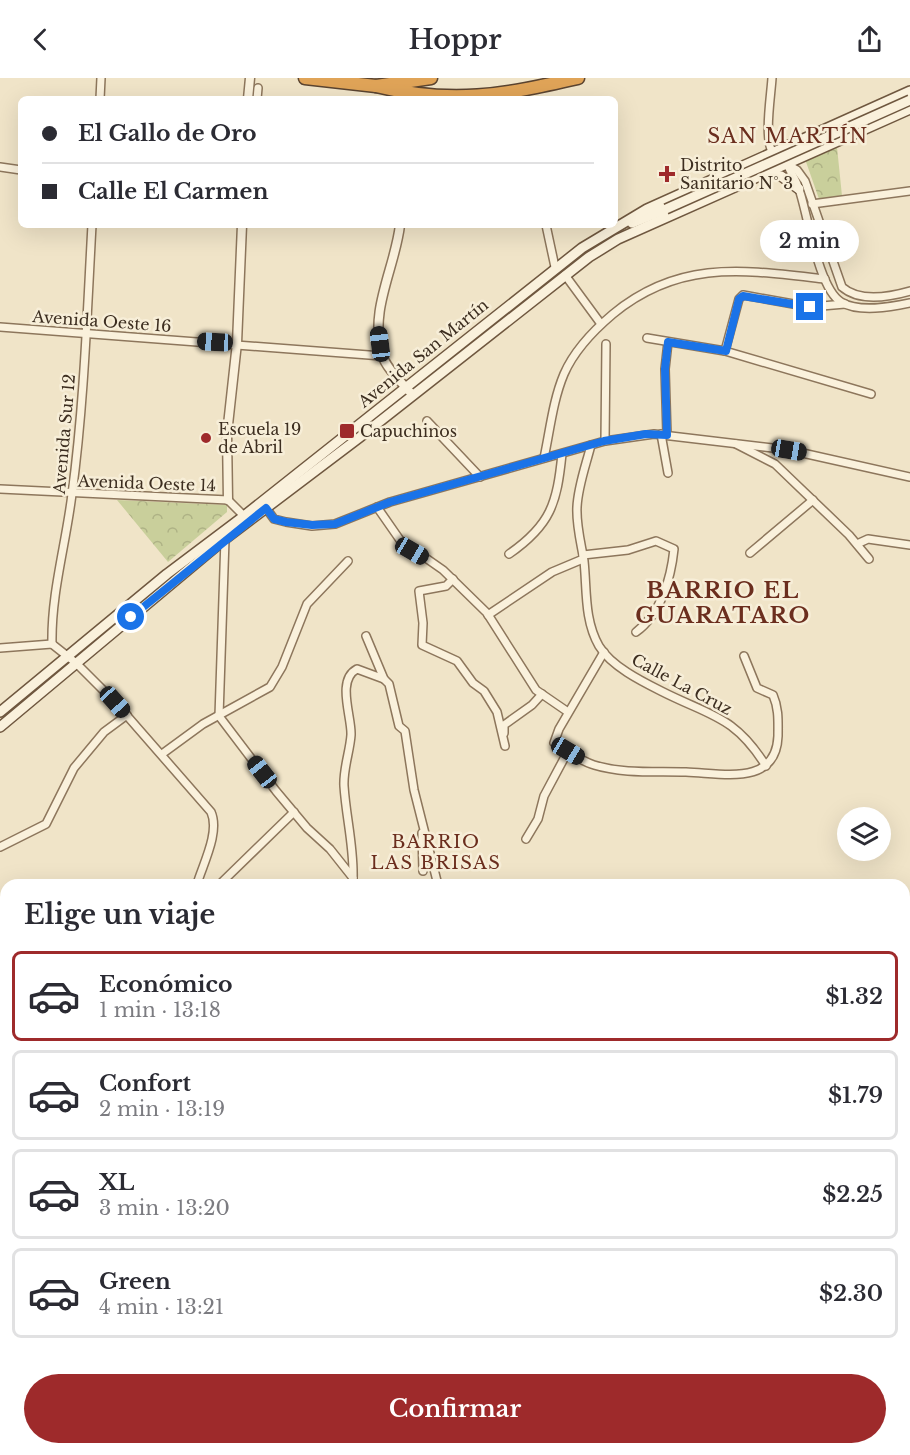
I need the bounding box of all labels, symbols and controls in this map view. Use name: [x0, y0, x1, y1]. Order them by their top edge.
icon: back: [24, 23, 57, 56]
text: Hoppr: [408, 23, 502, 56]
icon: share: [853, 23, 886, 56]
text: El Gallo de Oro: [78, 120, 256, 147]
district label: SAN MARTÍN: [707, 123, 869, 148]
place label: Distrito Sanitario N° 3: [680, 155, 793, 193]
marker: Distrito Sanitario N° 3: [658, 165, 676, 183]
text: Calle El Carmen: [78, 178, 268, 205]
callout: 2 min: [760, 220, 860, 262]
text: 2 min: [779, 229, 840, 253]
route end: [796, 293, 823, 320]
street label: Avenida San Martín: [353, 294, 492, 412]
street label: Avenida Oeste 16: [31, 306, 172, 336]
car: [369, 325, 391, 363]
car: [197, 332, 233, 352]
street label: Avenida Sur 12: [49, 373, 79, 496]
place label: Escuela 19 de Abril: [218, 419, 301, 457]
place label: Capuchinos: [360, 421, 457, 441]
marker: Capuchinos: [338, 422, 356, 440]
marker: Escuela 19 de Abril: [199, 431, 213, 445]
car: [770, 438, 808, 462]
street label: Avenida Oeste 14: [76, 471, 217, 495]
car: [392, 534, 432, 568]
district label: BARRIO EL GUARATARO: [635, 577, 811, 629]
route start: [117, 603, 144, 630]
street label: Calle La Cruz: [628, 649, 736, 719]
car: [96, 683, 134, 721]
car: [548, 734, 588, 768]
car: [244, 752, 280, 792]
map controls: [837, 807, 891, 861]
button: layers: [837, 807, 891, 861]
district label: BARRIO LAS BRISAS: [371, 831, 501, 874]
text: Elige un viaje: [24, 898, 215, 931]
icon: car: [27, 969, 81, 1023]
text: Económico: [99, 971, 232, 998]
text: $1.32: [826, 983, 883, 1010]
text: 1 min · 13:18: [99, 998, 221, 1022]
icon: car: [27, 1068, 81, 1122]
text: Confort: [99, 1070, 191, 1097]
text: $1.79: [828, 1082, 883, 1109]
text: 2 min · 13:19: [99, 1097, 225, 1121]
icon: car: [27, 1167, 81, 1221]
text: XL: [99, 1169, 134, 1196]
text: $2.25: [822, 1181, 883, 1208]
text: 3 min · 13:20: [99, 1196, 230, 1220]
icon: car: [27, 1266, 81, 1320]
text: Green: [99, 1268, 171, 1295]
text: $2.30: [819, 1280, 883, 1307]
text: 4 min · 13:21: [99, 1295, 224, 1319]
button: Confirmar: [24, 1374, 886, 1443]

